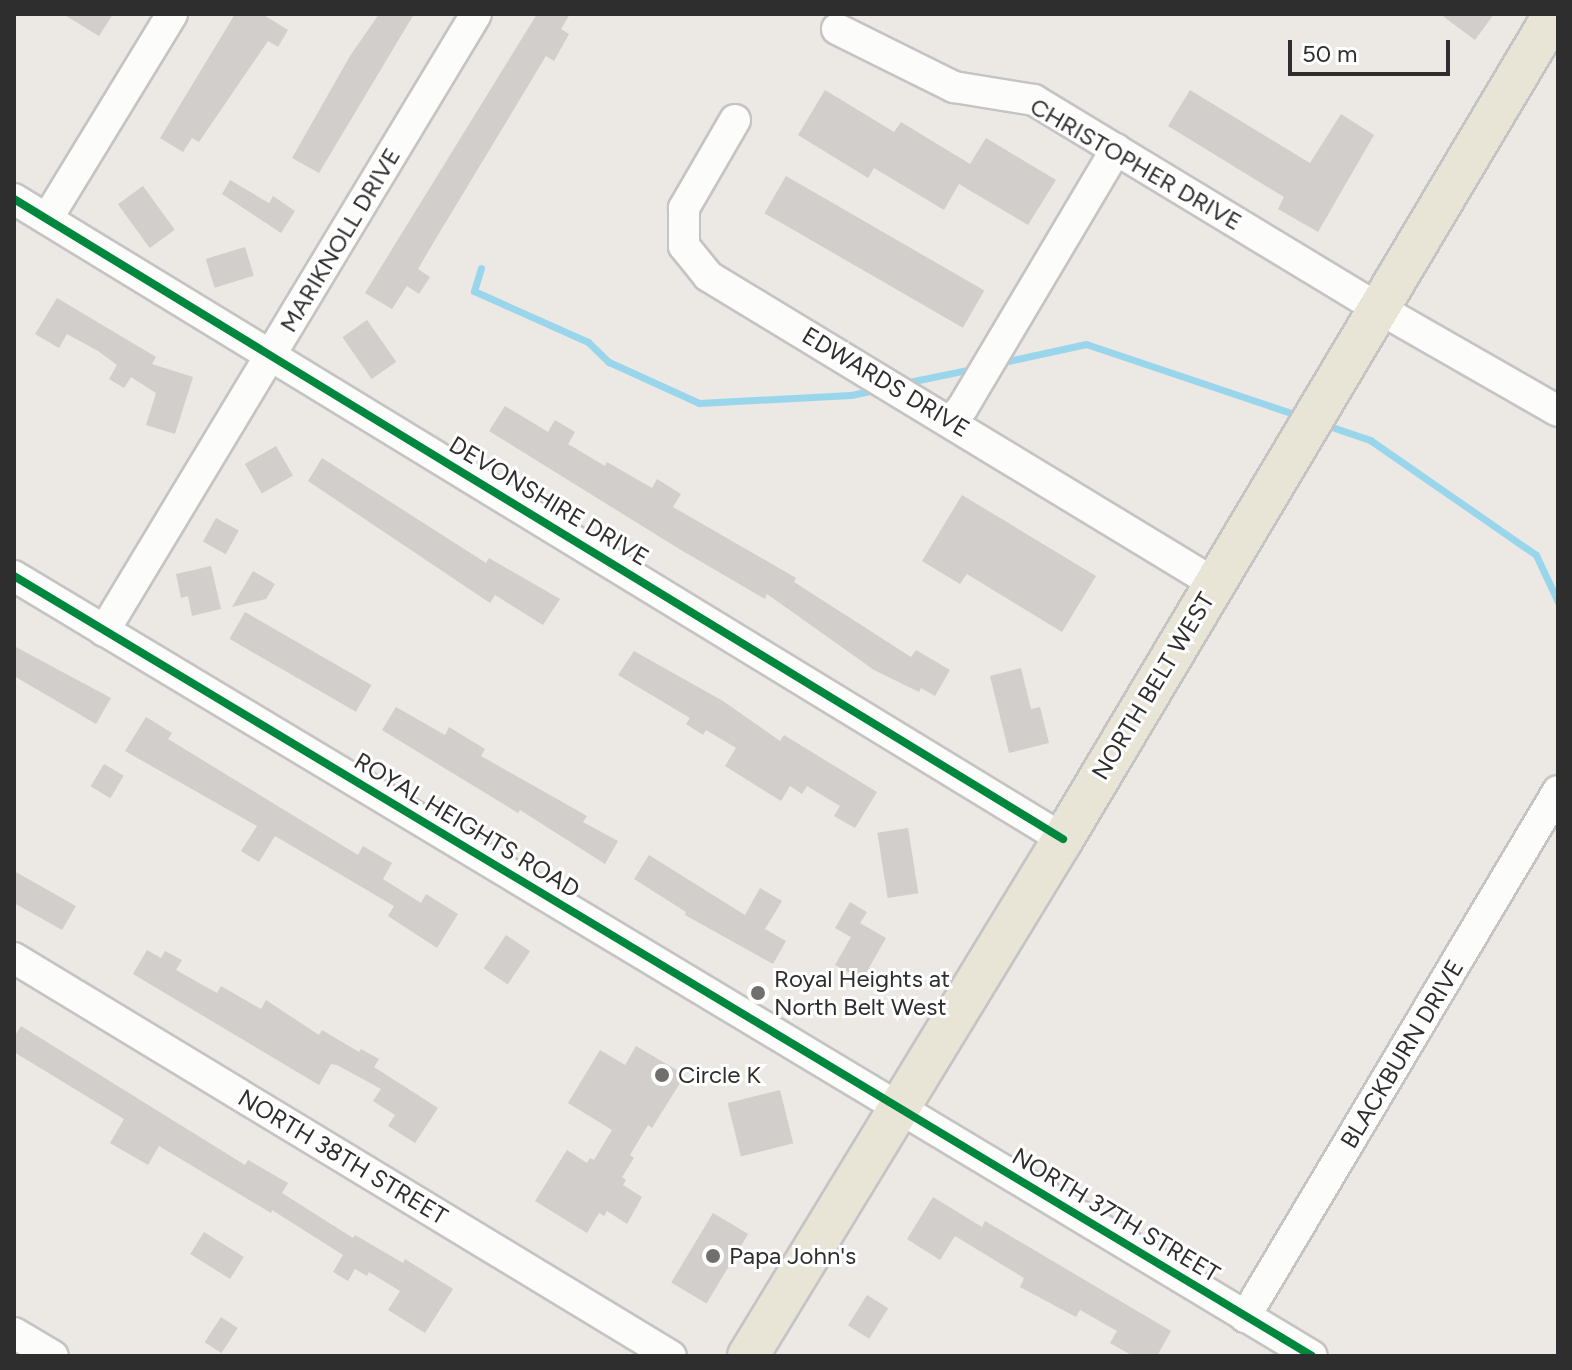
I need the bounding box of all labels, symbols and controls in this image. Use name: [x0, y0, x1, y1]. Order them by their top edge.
scale bar: [1292, 24, 1454, 74]
text: 50 m: [1302, 39, 1358, 68]
street label: CHRISTOPHER DRIVE: [1025, 92, 1247, 236]
street label: MARIKNOLL DRIVE: [274, 143, 406, 337]
street label: EDWARDS DRIVE: [797, 321, 975, 443]
street label: DEVONSHIRE DRIVE: [444, 430, 654, 572]
street label: NORTH BELT WEST: [1086, 587, 1220, 785]
street label: ROYAL HEIGHTS ROAD: [349, 746, 585, 904]
street label: BLACKBURN DRIVE: [1334, 954, 1470, 1154]
place label: Royal Heights at North Belt West: [774, 965, 950, 1021]
marker: Royal Heights at North Belt West: [749, 984, 767, 1002]
place label: Circle K: [678, 1061, 761, 1089]
marker: Circle K: [653, 1066, 671, 1084]
street label: NORTH 38TH STREET: [233, 1083, 453, 1231]
street label: NORTH 37TH STREET: [1007, 1142, 1225, 1288]
place label: Papa John's: [729, 1242, 856, 1270]
marker: Papa John's: [704, 1247, 722, 1265]

